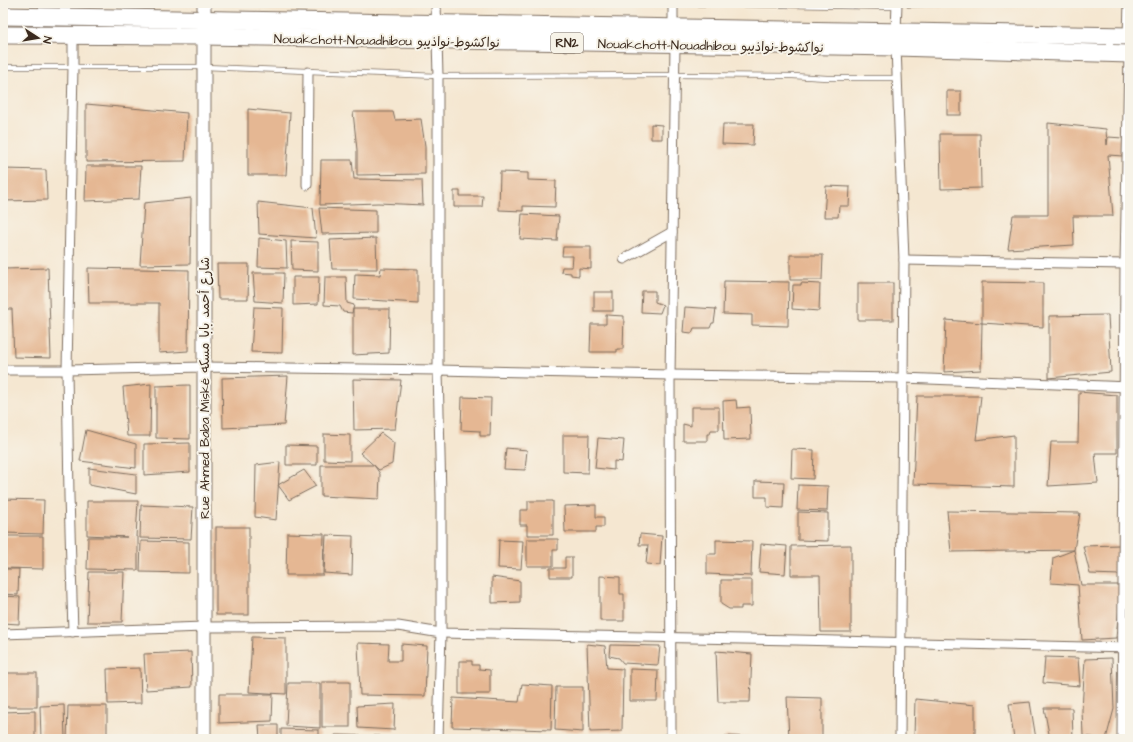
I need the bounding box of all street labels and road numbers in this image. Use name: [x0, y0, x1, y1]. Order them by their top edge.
street label: Nouakchott-Nouadhibou نواكشوط-نواذيبو: [274, 30, 500, 52]
road number: RN2: [551, 33, 583, 53]
street label: Nouakchott-Nouadhibou نواكشوط-نواذيبو: [598, 35, 824, 57]
street label: Rue Ahmed Baba Miské شارع أحمد بابا مسكه: [196, 257, 214, 519]

